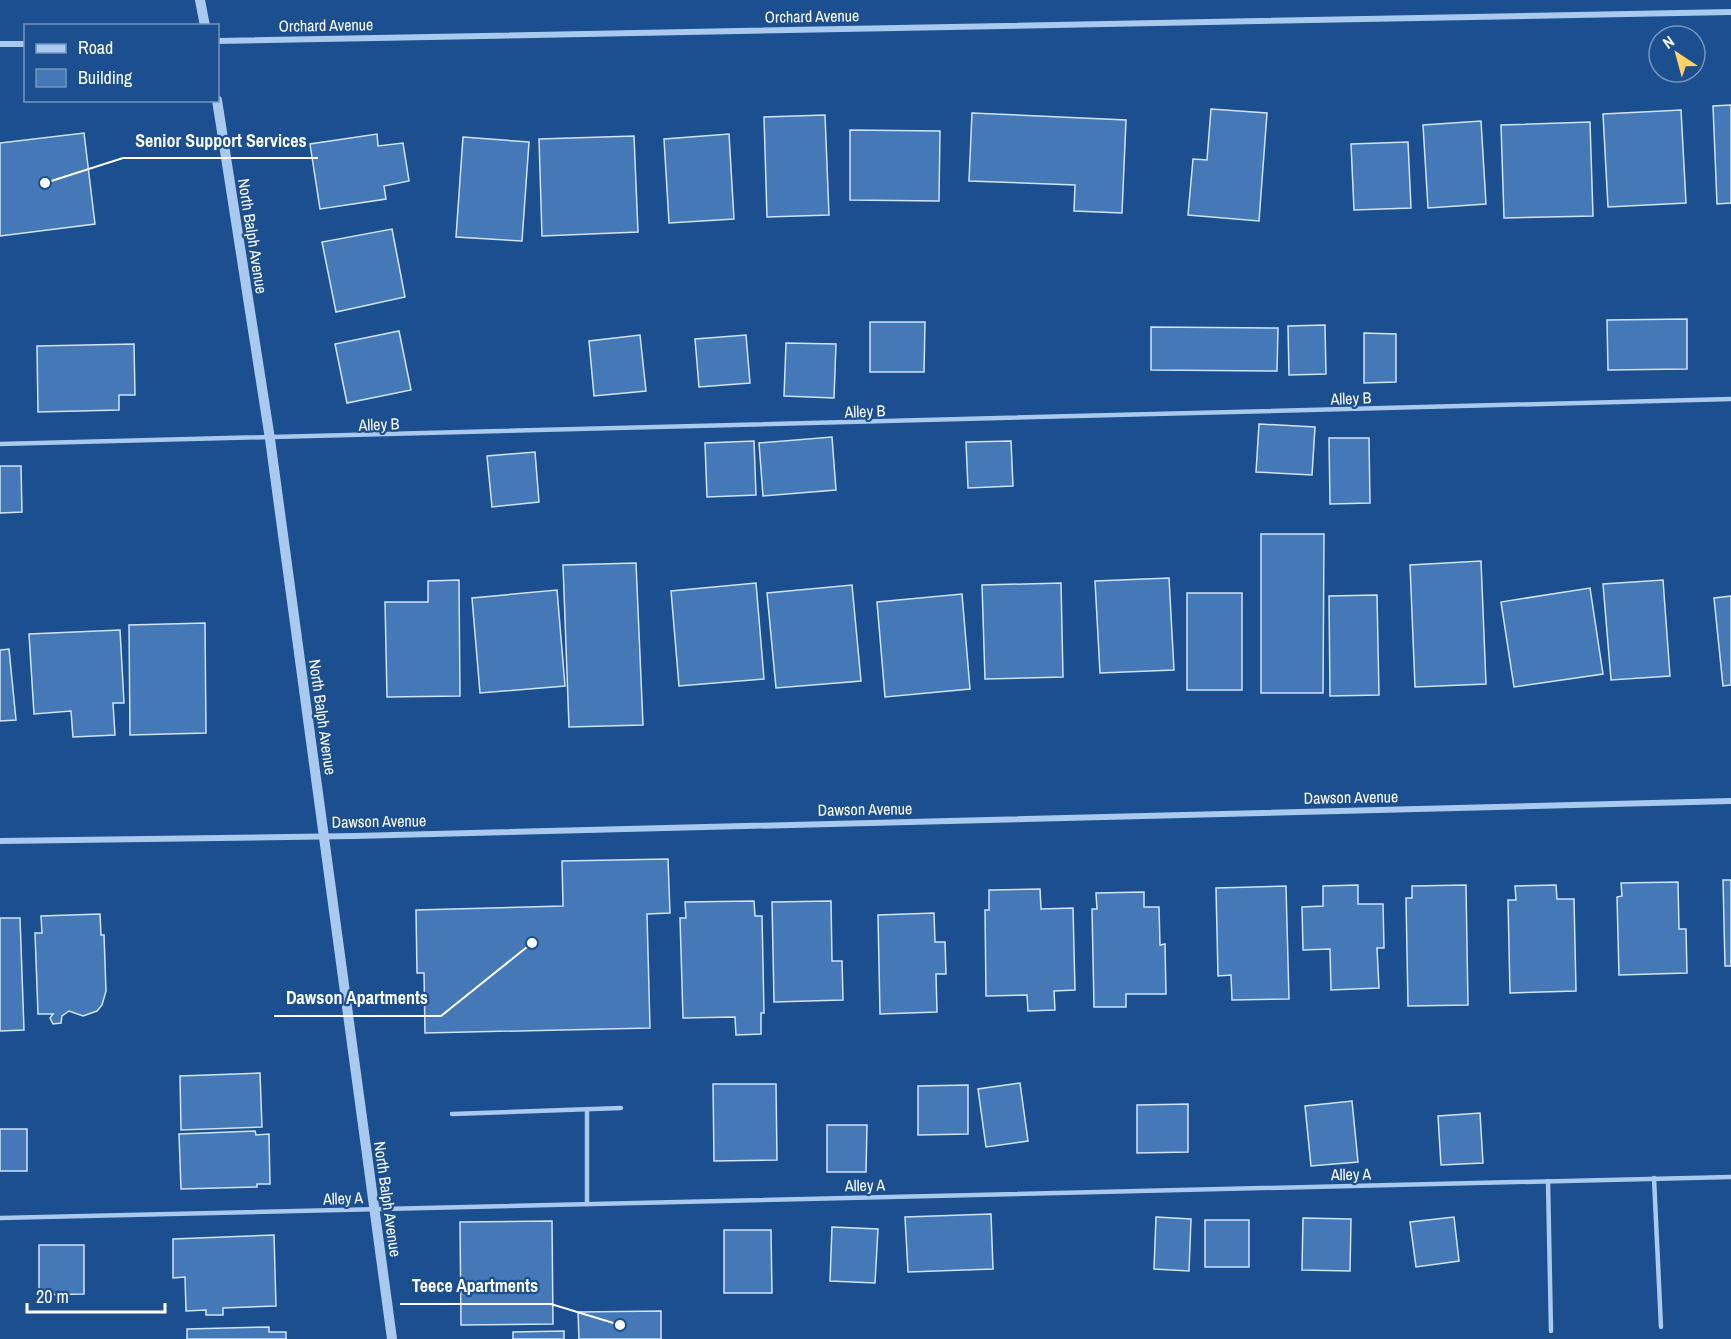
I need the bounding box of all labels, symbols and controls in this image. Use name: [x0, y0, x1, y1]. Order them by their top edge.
street label: Orchard Avenue: [765, 4, 859, 28]
street label: Orchard Avenue: [279, 13, 373, 37]
legend: [24, 24, 219, 102]
north arrow: [1647, 24, 1707, 84]
text: N: [1658, 30, 1678, 54]
text: Road: [78, 35, 113, 60]
text: Building: [78, 65, 133, 90]
callout: Senior Support Services: [123, 122, 318, 158]
text: Senior Support Services: [135, 128, 307, 153]
street label: North Balph Avenue: [233, 177, 273, 295]
street label: Alley B: [1329, 386, 1372, 410]
street label: Alley B: [843, 399, 886, 423]
street label: Alley B: [357, 412, 400, 436]
street label: North Balph Avenue: [304, 658, 342, 776]
street label: Dawson Avenue: [1304, 785, 1398, 809]
street label: Dawson Avenue: [818, 797, 912, 821]
street label: Dawson Avenue: [332, 809, 426, 833]
callout: Dawson Apartments: [274, 980, 441, 1016]
text: Dawson Apartments: [286, 985, 428, 1010]
street label: North Balph Avenue: [369, 1140, 407, 1258]
street label: Alley A: [1330, 1163, 1371, 1185]
street label: Alley A: [844, 1174, 885, 1196]
street label: Alley A: [322, 1186, 364, 1210]
callout: Teece Apartments: [400, 1268, 551, 1304]
text: Teece Apartments: [412, 1273, 538, 1298]
scale bar: [27, 1276, 165, 1314]
text: 20 m: [36, 1284, 69, 1309]

